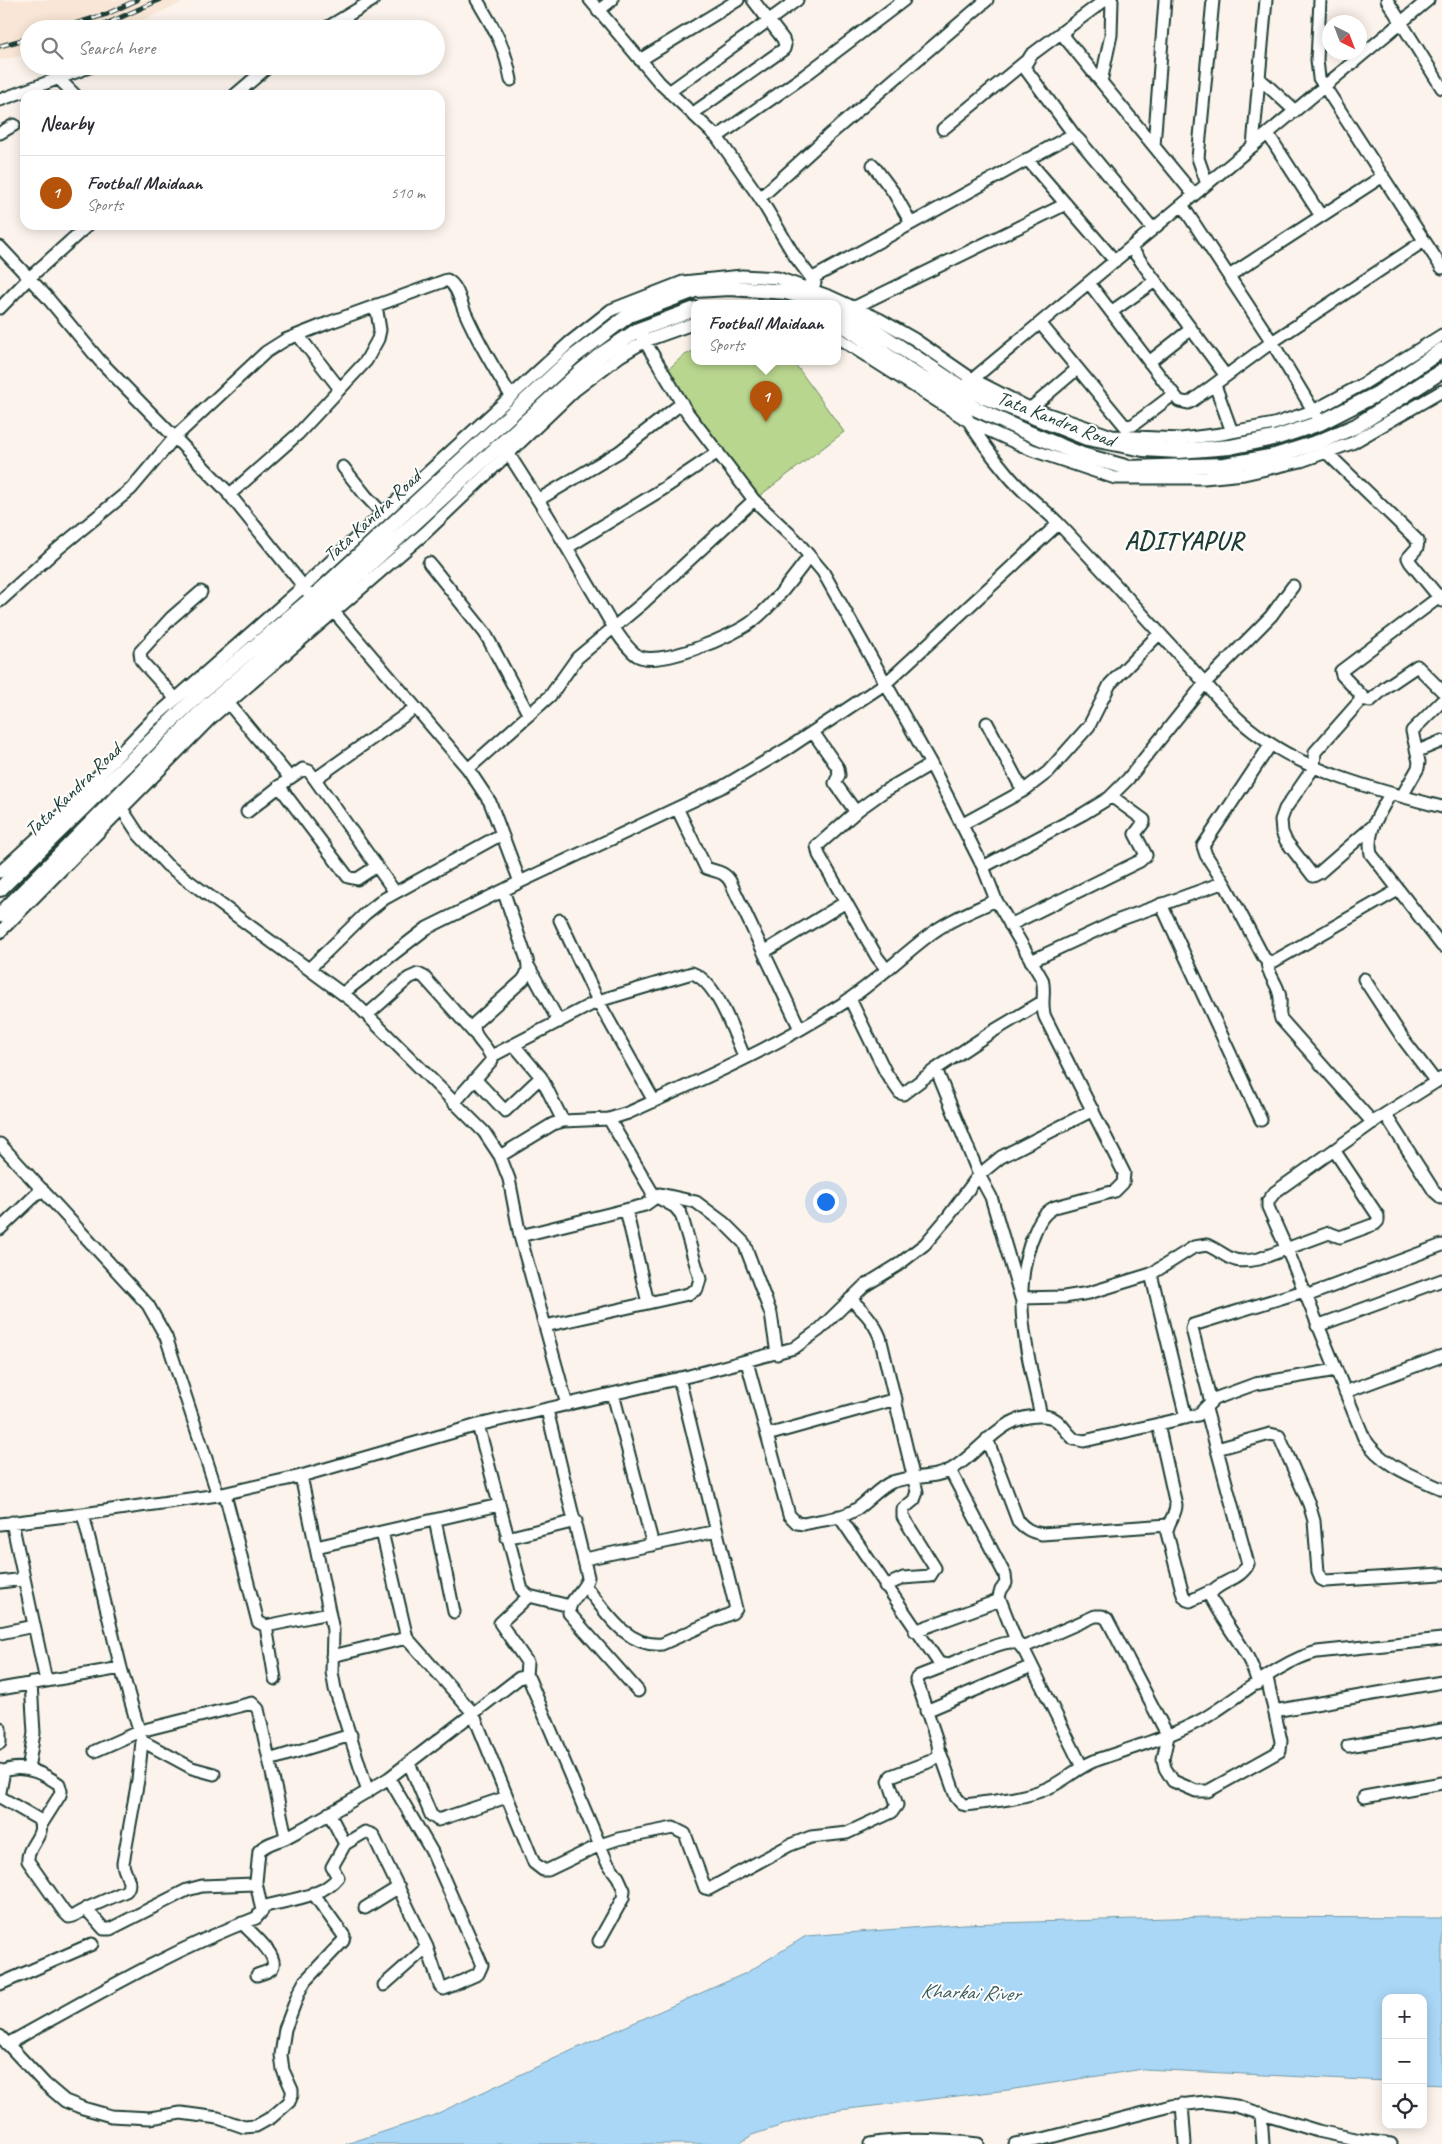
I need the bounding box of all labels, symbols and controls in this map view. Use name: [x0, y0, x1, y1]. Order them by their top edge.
north arrow: [1322, 15, 1367, 60]
search box: [20, 20, 445, 75]
icon: search: [38, 34, 66, 62]
text: Search here: [78, 36, 155, 60]
text: Nearby: [40, 110, 93, 136]
text: Football Maidaan: [87, 171, 202, 195]
text: 1: [52, 183, 60, 203]
text: 510 m: [391, 183, 425, 203]
text: Sports: [87, 195, 123, 215]
popup: [691, 300, 841, 365]
text: Football Maidaan: [708, 311, 824, 335]
text: Sports: [708, 335, 744, 355]
pin: 1: [750, 381, 782, 422]
street label: Tata Kandra Road: [994, 385, 1121, 454]
street label: Tata Kandra Road: [318, 462, 428, 568]
district label: ADITYAPUR: [1124, 525, 1246, 557]
street label: Tata Kandra Road: [20, 736, 129, 842]
your location: [813, 1189, 839, 1215]
water label: Kharkai River: [920, 1977, 1023, 2007]
map controls: [1382, 1994, 1427, 2129]
button: +: [1382, 1994, 1427, 2039]
button: −: [1382, 2039, 1427, 2084]
button: locate: [1382, 2084, 1427, 2129]

